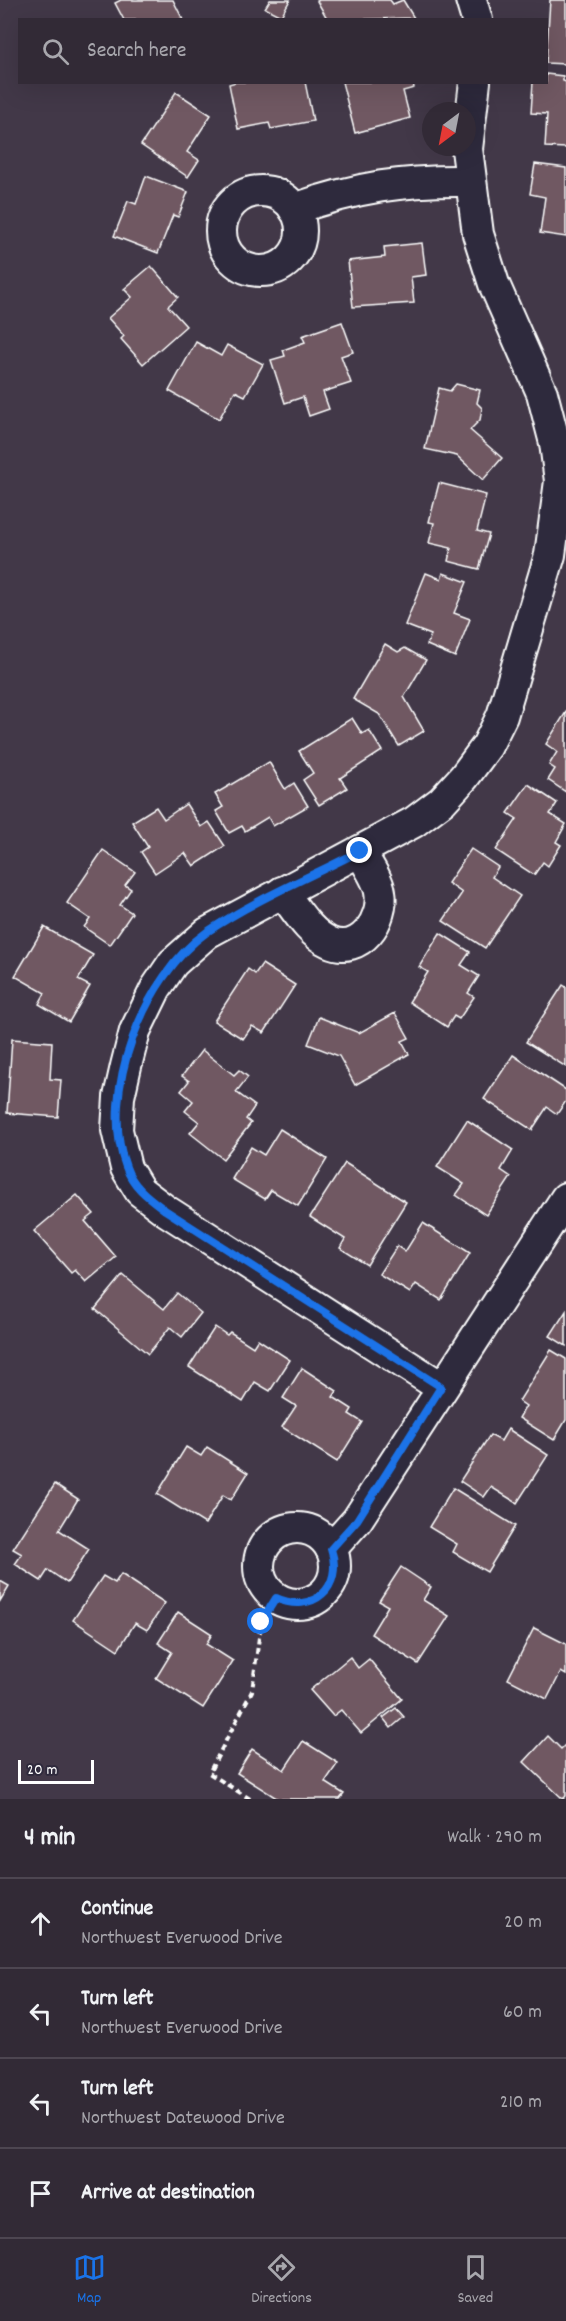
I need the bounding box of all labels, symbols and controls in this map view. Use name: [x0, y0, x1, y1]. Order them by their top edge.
search box: [18, 18, 548, 84]
icon: search: [39, 35, 72, 68]
text: Search here: [87, 36, 186, 67]
north arrow: [422, 102, 476, 156]
route end: [346, 837, 372, 863]
route start: [247, 1608, 273, 1634]
scale bar: [18, 1757, 94, 1784]
text: 20 m: [27, 1759, 57, 1782]
text: 4 min: [24, 1820, 75, 1857]
text: Walk · 290 m: [447, 1824, 542, 1852]
text: Continue: [81, 1894, 153, 1925]
icon: ahead: [24, 1907, 57, 1940]
text: 20 m: [504, 1909, 542, 1937]
text: Northwest Everwood Drive: [81, 1925, 283, 1953]
text: Turn left: [81, 1984, 153, 2015]
icon: left: [24, 1997, 57, 2030]
text: 60 m: [503, 1999, 542, 2027]
text: Northwest Everwood Drive: [81, 2015, 283, 2043]
text: Turn left: [81, 2074, 153, 2105]
icon: left: [24, 2087, 57, 2120]
text: 210 m: [500, 2089, 542, 2117]
text: Northwest Datewood Drive: [81, 2105, 285, 2133]
icon: arrive: [24, 2177, 57, 2210]
text: Arrive at destination: [81, 2178, 255, 2209]
tab: Map: [73, 2251, 106, 2310]
tab: Directions: [251, 2251, 312, 2310]
tab: Saved: [457, 2251, 493, 2310]

